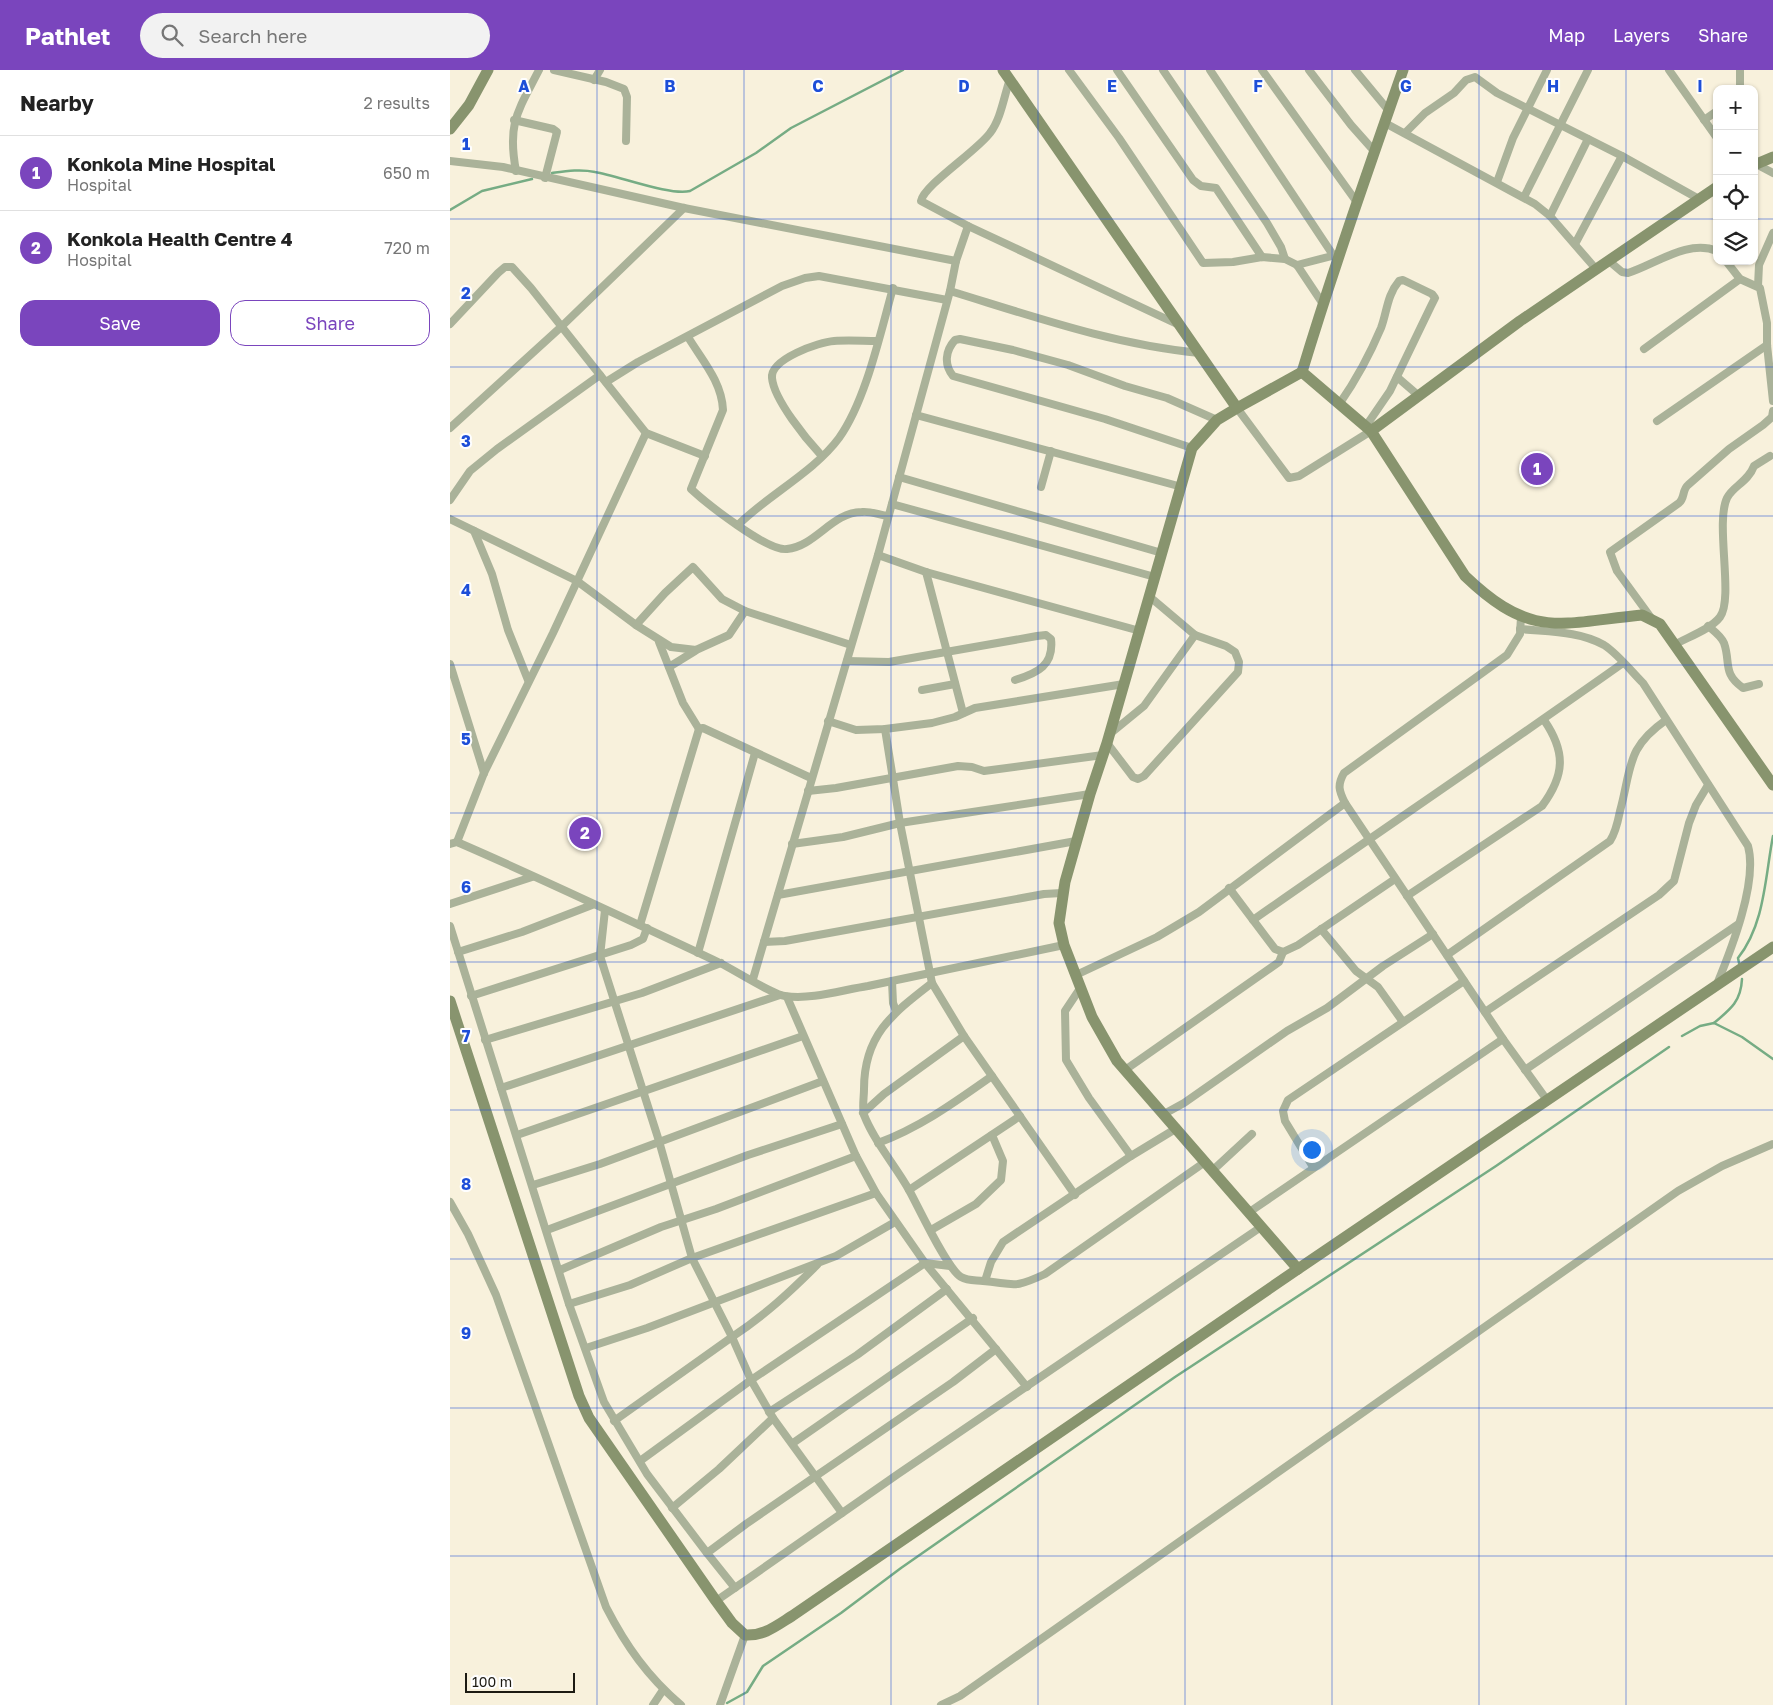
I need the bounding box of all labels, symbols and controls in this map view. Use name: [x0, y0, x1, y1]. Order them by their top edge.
search box: [140, 13, 490, 58]
text: Pathlet: [25, 21, 110, 50]
icon: search: [158, 21, 186, 49]
text: Search here: [198, 24, 307, 47]
text: Map: [1548, 24, 1585, 46]
text: Layers: [1613, 24, 1670, 46]
text: Share: [1698, 24, 1748, 46]
text: A: [518, 76, 530, 96]
text: B: [664, 76, 676, 96]
text: C: [812, 76, 824, 96]
text: D: [958, 76, 970, 96]
text: E: [1107, 76, 1117, 96]
text: F: [1253, 76, 1263, 96]
text: G: [1400, 76, 1412, 96]
text: H: [1547, 76, 1559, 96]
text: I: [1697, 76, 1703, 96]
map controls: [1713, 85, 1758, 265]
button: +: [1713, 85, 1758, 130]
text: Nearby: [20, 90, 94, 116]
text: 2 results: [364, 93, 430, 113]
button: −: [1713, 130, 1758, 175]
text: 1: [462, 134, 470, 154]
text: Konkola Mine Hospital: [67, 152, 275, 175]
text: 1: [32, 163, 40, 183]
text: 650 m: [383, 163, 430, 183]
text: Hospital: [67, 175, 132, 195]
button: locate: [1713, 175, 1758, 220]
button: layers: [1713, 220, 1758, 265]
text: Konkola Health Centre 4: [67, 227, 293, 250]
text: 2: [31, 238, 41, 258]
text: 720 m: [384, 238, 430, 258]
text: Hospital: [67, 250, 132, 270]
text: 2: [461, 283, 471, 303]
button: Save: [20, 300, 220, 346]
button: Share: [230, 300, 430, 346]
text: 3: [461, 431, 471, 451]
pin: 1: [1521, 450, 1553, 488]
text: 4: [461, 580, 471, 600]
text: 5: [461, 729, 471, 749]
pin: 2: [569, 814, 601, 852]
text: 6: [461, 877, 471, 897]
text: 7: [462, 1026, 471, 1046]
your location: [1299, 1137, 1325, 1163]
text: 8: [461, 1174, 471, 1194]
text: 9: [461, 1323, 471, 1343]
scale bar: [465, 1670, 575, 1693]
text: 100 m: [472, 1673, 512, 1690]

